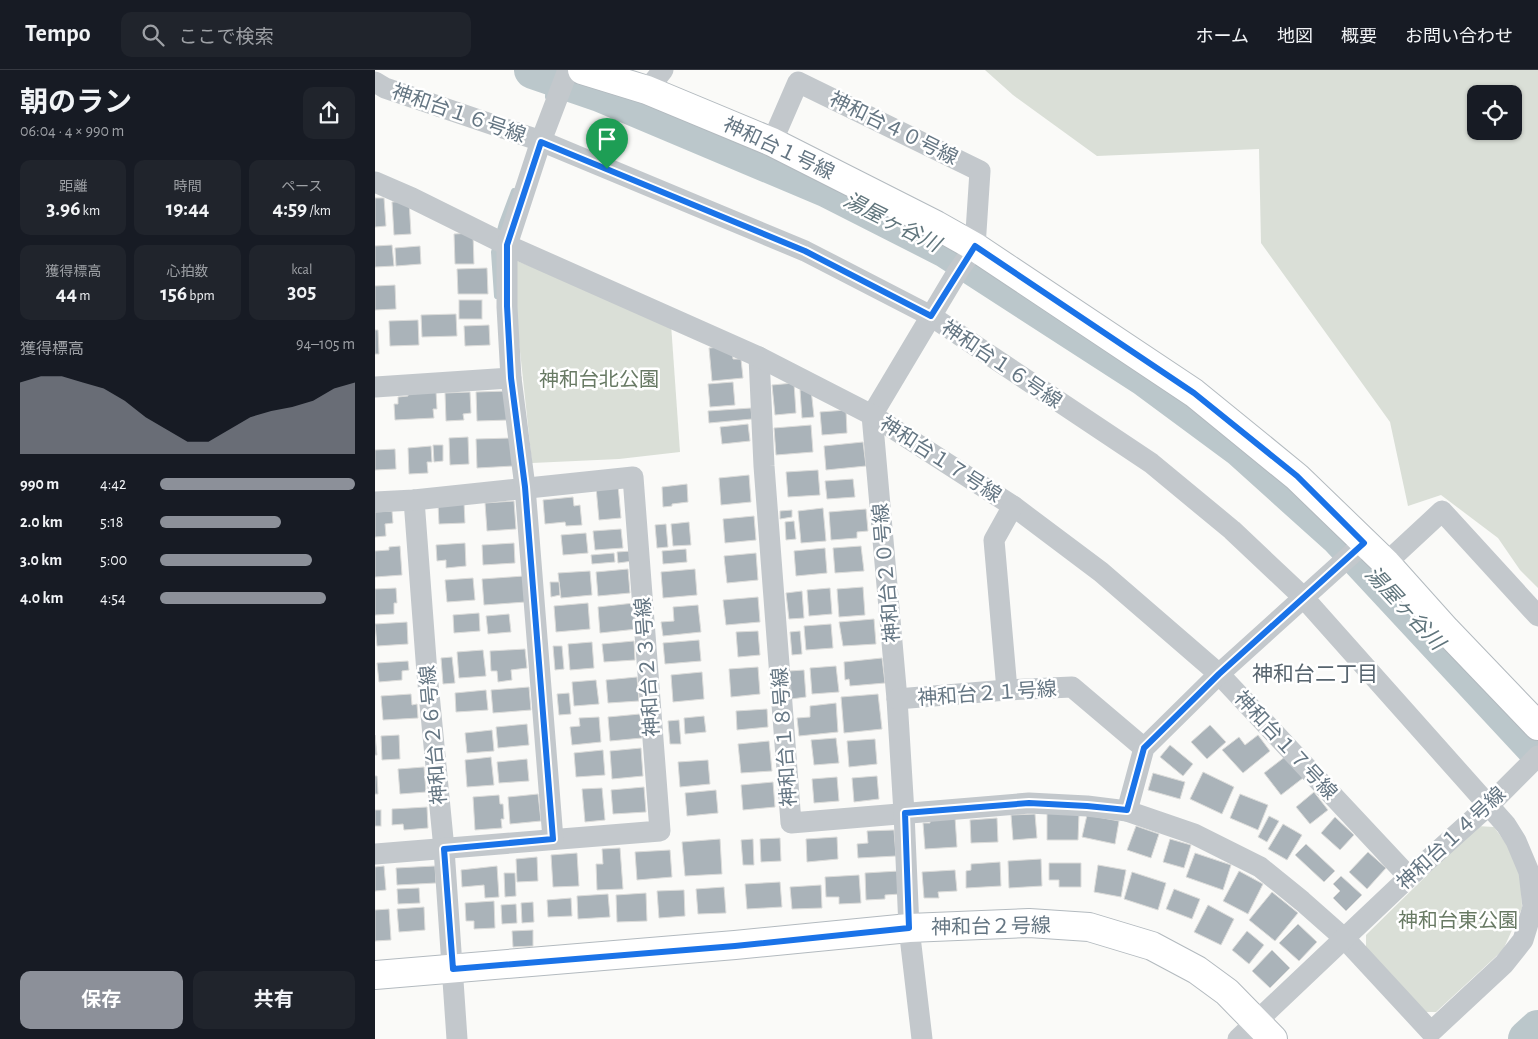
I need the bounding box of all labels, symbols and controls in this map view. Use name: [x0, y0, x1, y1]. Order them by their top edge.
search box: [121, 12, 471, 57]
icon: search: [139, 21, 167, 49]
text: Tempo: [25, 22, 91, 46]
text: ここで検索: [179, 28, 274, 47]
text: ホーム: [1196, 28, 1249, 46]
text: 地図: [1277, 28, 1313, 46]
text: 概要: [1341, 28, 1377, 46]
text: お問い合わせ: [1405, 28, 1513, 46]
street label: 神和台１６号線: [389, 80, 529, 146]
map controls: [1467, 85, 1522, 140]
button: locate: [1467, 85, 1522, 140]
button: share: [303, 87, 355, 139]
street label: 神和台４０号線: [826, 87, 962, 169]
text: 朝のラン: [20, 89, 132, 117]
street label: 神和台１号線: [720, 113, 838, 183]
pin: [586, 118, 628, 169]
text: 06:04 · 4 × 990 m: [20, 123, 124, 139]
icon: arrive: [593, 125, 621, 153]
text: 距離: [59, 180, 87, 194]
text: 時間: [173, 180, 201, 194]
text: ペース: [281, 180, 322, 194]
water label: 湯屋ヶ谷川: [840, 188, 946, 257]
text: 3.96: [46, 198, 80, 219]
text: 19:44: [166, 198, 209, 219]
text: 4:59: [273, 198, 307, 219]
text: km: [80, 204, 100, 218]
text: /km: [307, 204, 331, 218]
text: kcal: [291, 263, 313, 277]
text: 獲得標高: [45, 265, 101, 279]
text: 心拍数: [166, 265, 208, 279]
text: 305: [287, 281, 316, 302]
text: 44: [56, 283, 77, 304]
text: 156: [160, 283, 187, 304]
text: m: [77, 289, 90, 303]
text: bpm: [187, 289, 215, 303]
street label: 神和台１６号線: [938, 316, 1066, 412]
text: 94–105 m: [296, 336, 355, 352]
text: 獲得標高: [20, 341, 84, 357]
park label: 神和台北公園: [539, 369, 659, 390]
street label: 神和台１７号線: [876, 412, 1006, 506]
text: 990 m: [20, 476, 59, 492]
text: 4:42: [100, 476, 126, 492]
street label: 神和台２０号線: [869, 502, 903, 644]
text: 2.0 km: [20, 514, 63, 530]
text: 5:18: [100, 514, 123, 530]
text: 3.0 km: [20, 552, 62, 568]
text: 5:00: [100, 552, 127, 568]
water label: 湯屋ヶ谷川: [1361, 562, 1450, 655]
text: 4.0 km: [20, 590, 63, 606]
text: 4:54: [100, 590, 126, 606]
street label: 神和台２３号線: [631, 596, 663, 738]
district label: 神和台二丁目: [1252, 663, 1378, 685]
street label: 神和台２６号線: [416, 664, 450, 806]
street label: 神和台１８号線: [768, 666, 800, 808]
street label: 神和台２１号線: [916, 677, 1058, 709]
street label: 神和台１７号線: [1230, 686, 1342, 804]
street label: 神和台１４号線: [1392, 782, 1510, 894]
park label: 神和台東公園: [1398, 910, 1518, 931]
street label: 神和台２号線: [931, 914, 1051, 938]
button: 保存: [20, 971, 183, 1029]
button: 共有: [193, 971, 355, 1029]

